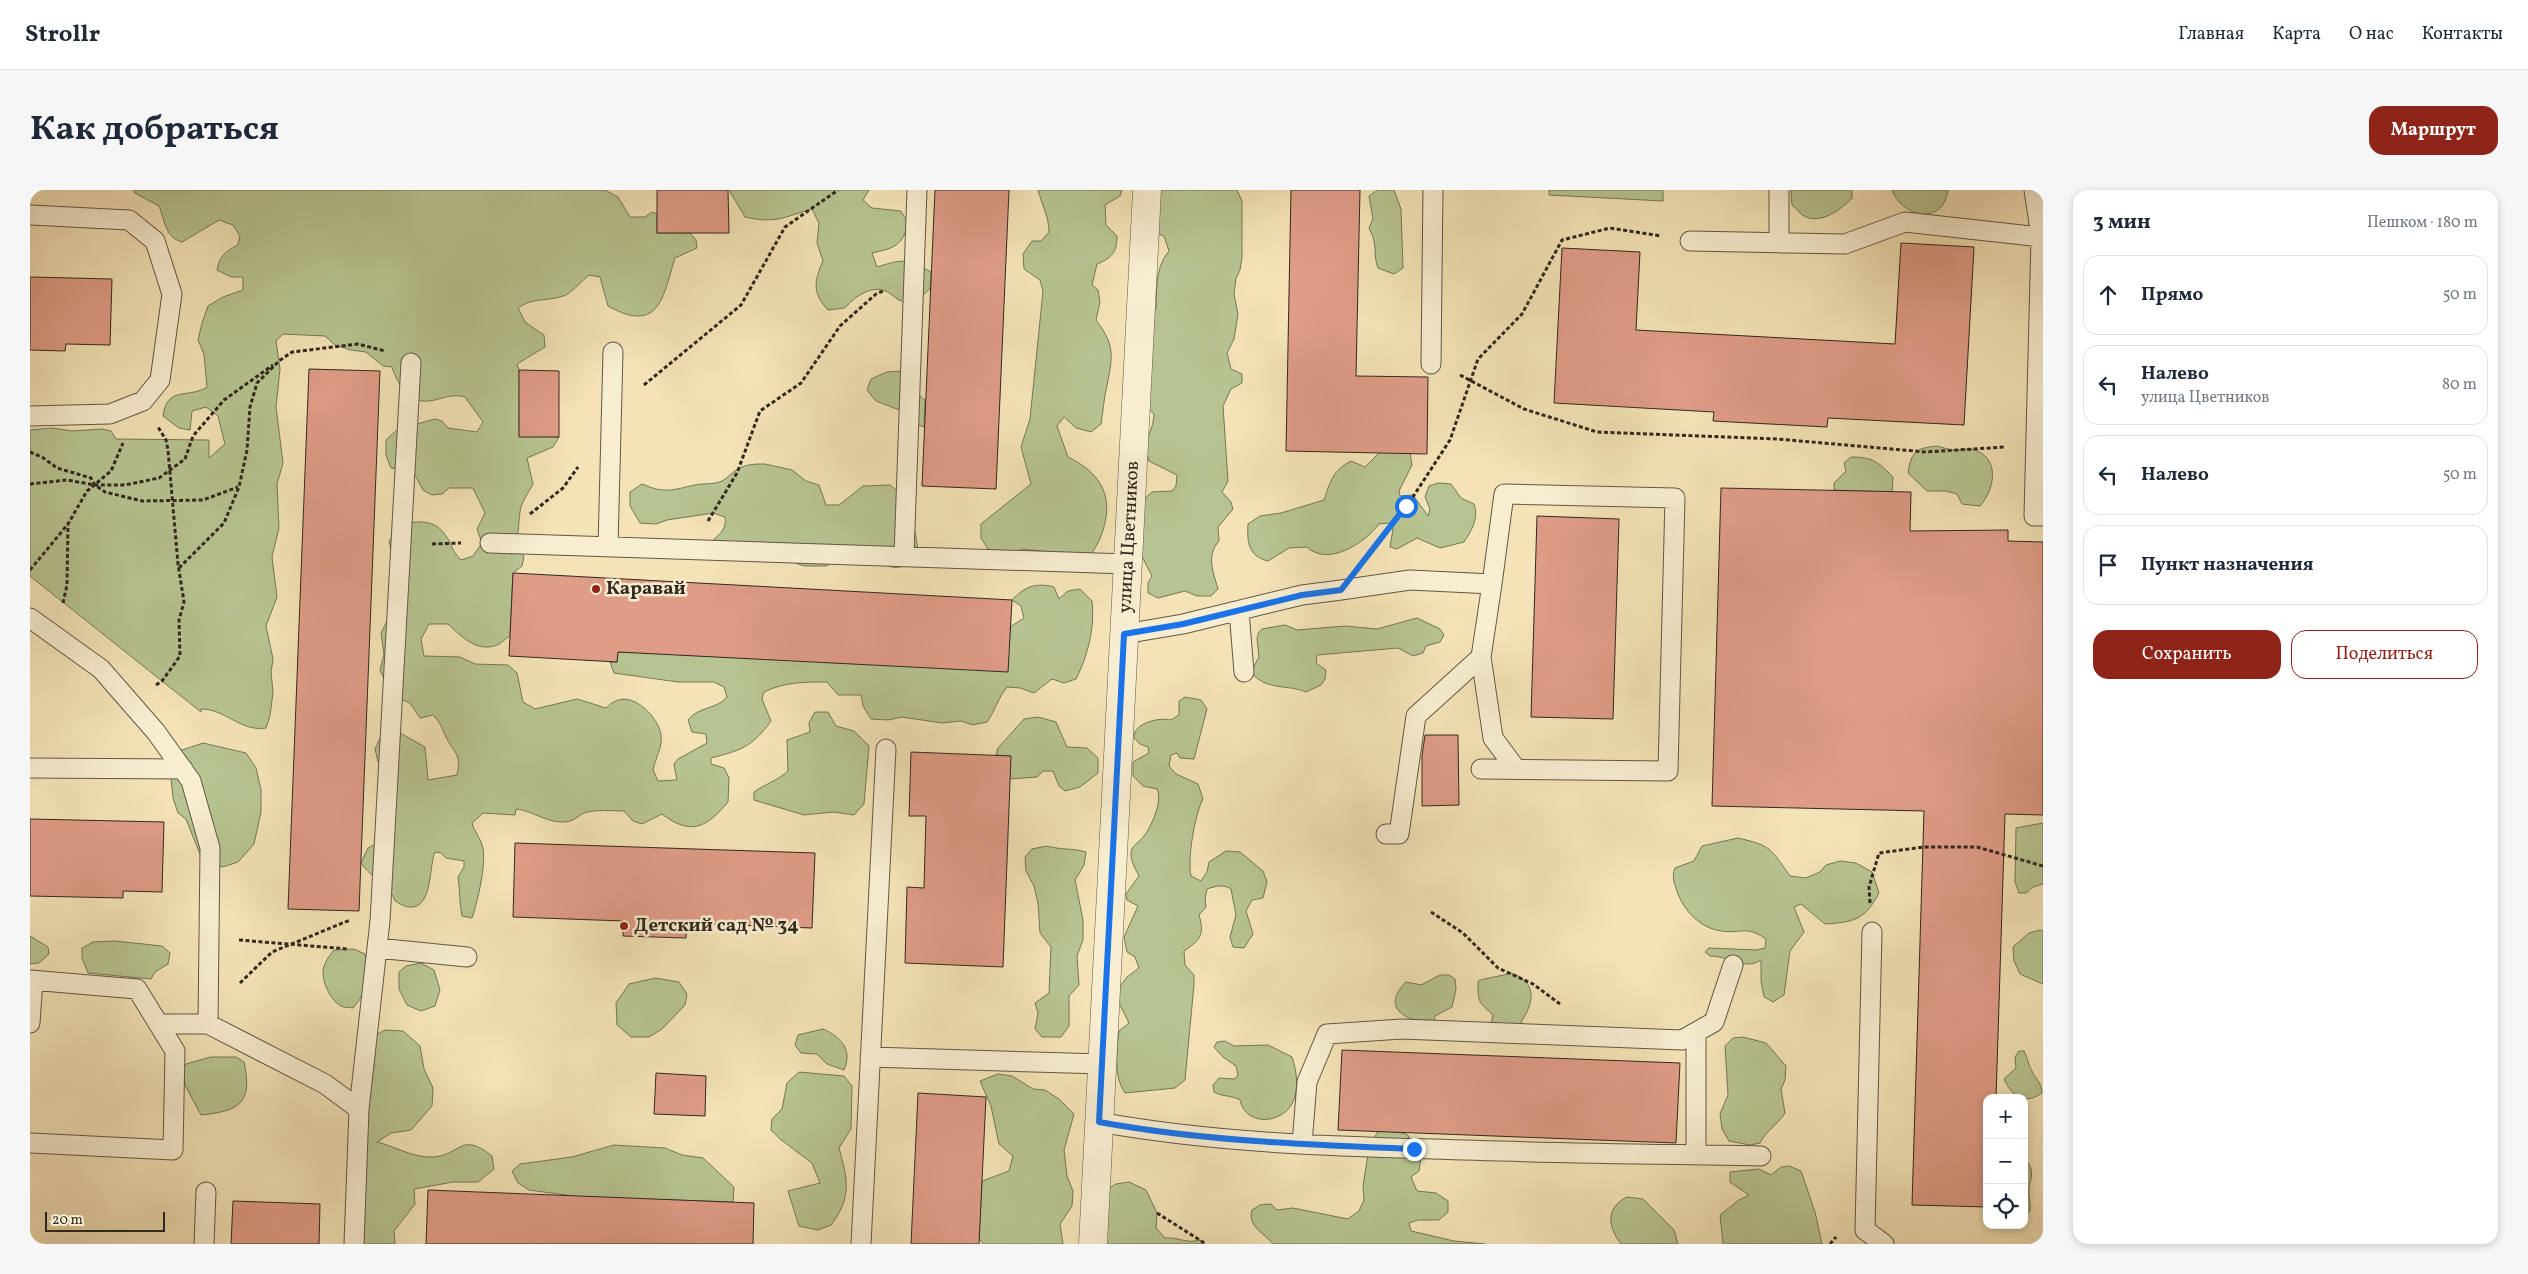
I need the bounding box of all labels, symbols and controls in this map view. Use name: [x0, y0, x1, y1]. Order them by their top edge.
text: Strollr: [25, 18, 100, 52]
text: Главная: [2178, 22, 2244, 47]
text: Карта: [2272, 22, 2321, 47]
text: О нас: [2349, 22, 2394, 47]
text: Контакты: [2422, 22, 2503, 47]
text: Как добраться: [30, 106, 279, 154]
button: Маршрут: [2369, 106, 2498, 155]
text: 3 мин: [2093, 208, 2151, 237]
text: Пешком · 180 m: [2367, 212, 2478, 234]
icon: ahead: [2094, 281, 2122, 309]
text: Прямо: [2141, 282, 2203, 308]
text: 50 m: [2443, 284, 2477, 306]
text: Налево: [2141, 361, 2209, 387]
icon: left: [2094, 371, 2122, 399]
text: 80 m: [2442, 374, 2477, 396]
text: улица Цветников: [2141, 387, 2269, 409]
street label: улица Цветников: [1112, 460, 1146, 614]
icon: left: [2094, 461, 2122, 489]
text: Налево: [2141, 462, 2209, 488]
text: 50 m: [2443, 464, 2477, 486]
route start: [1395, 495, 1418, 518]
icon: arrive: [2094, 551, 2122, 579]
text: Пункт назначения: [2141, 552, 2314, 578]
place label: Каравай: [606, 576, 686, 602]
marker: Каравай: [590, 583, 602, 595]
button: Сохранить: [2093, 630, 2281, 679]
button: Поделиться: [2291, 630, 2478, 679]
place label: Детский сад № 34: [634, 913, 799, 939]
marker: Детский сад № 34: [618, 920, 630, 932]
map controls: [1983, 1094, 2028, 1229]
button: +: [1983, 1094, 2028, 1139]
route end: [1403, 1138, 1426, 1161]
button: −: [1983, 1139, 2028, 1184]
button: locate: [1983, 1184, 2028, 1229]
scale bar: [45, 1209, 165, 1232]
text: 20 m: [52, 1211, 83, 1230]

